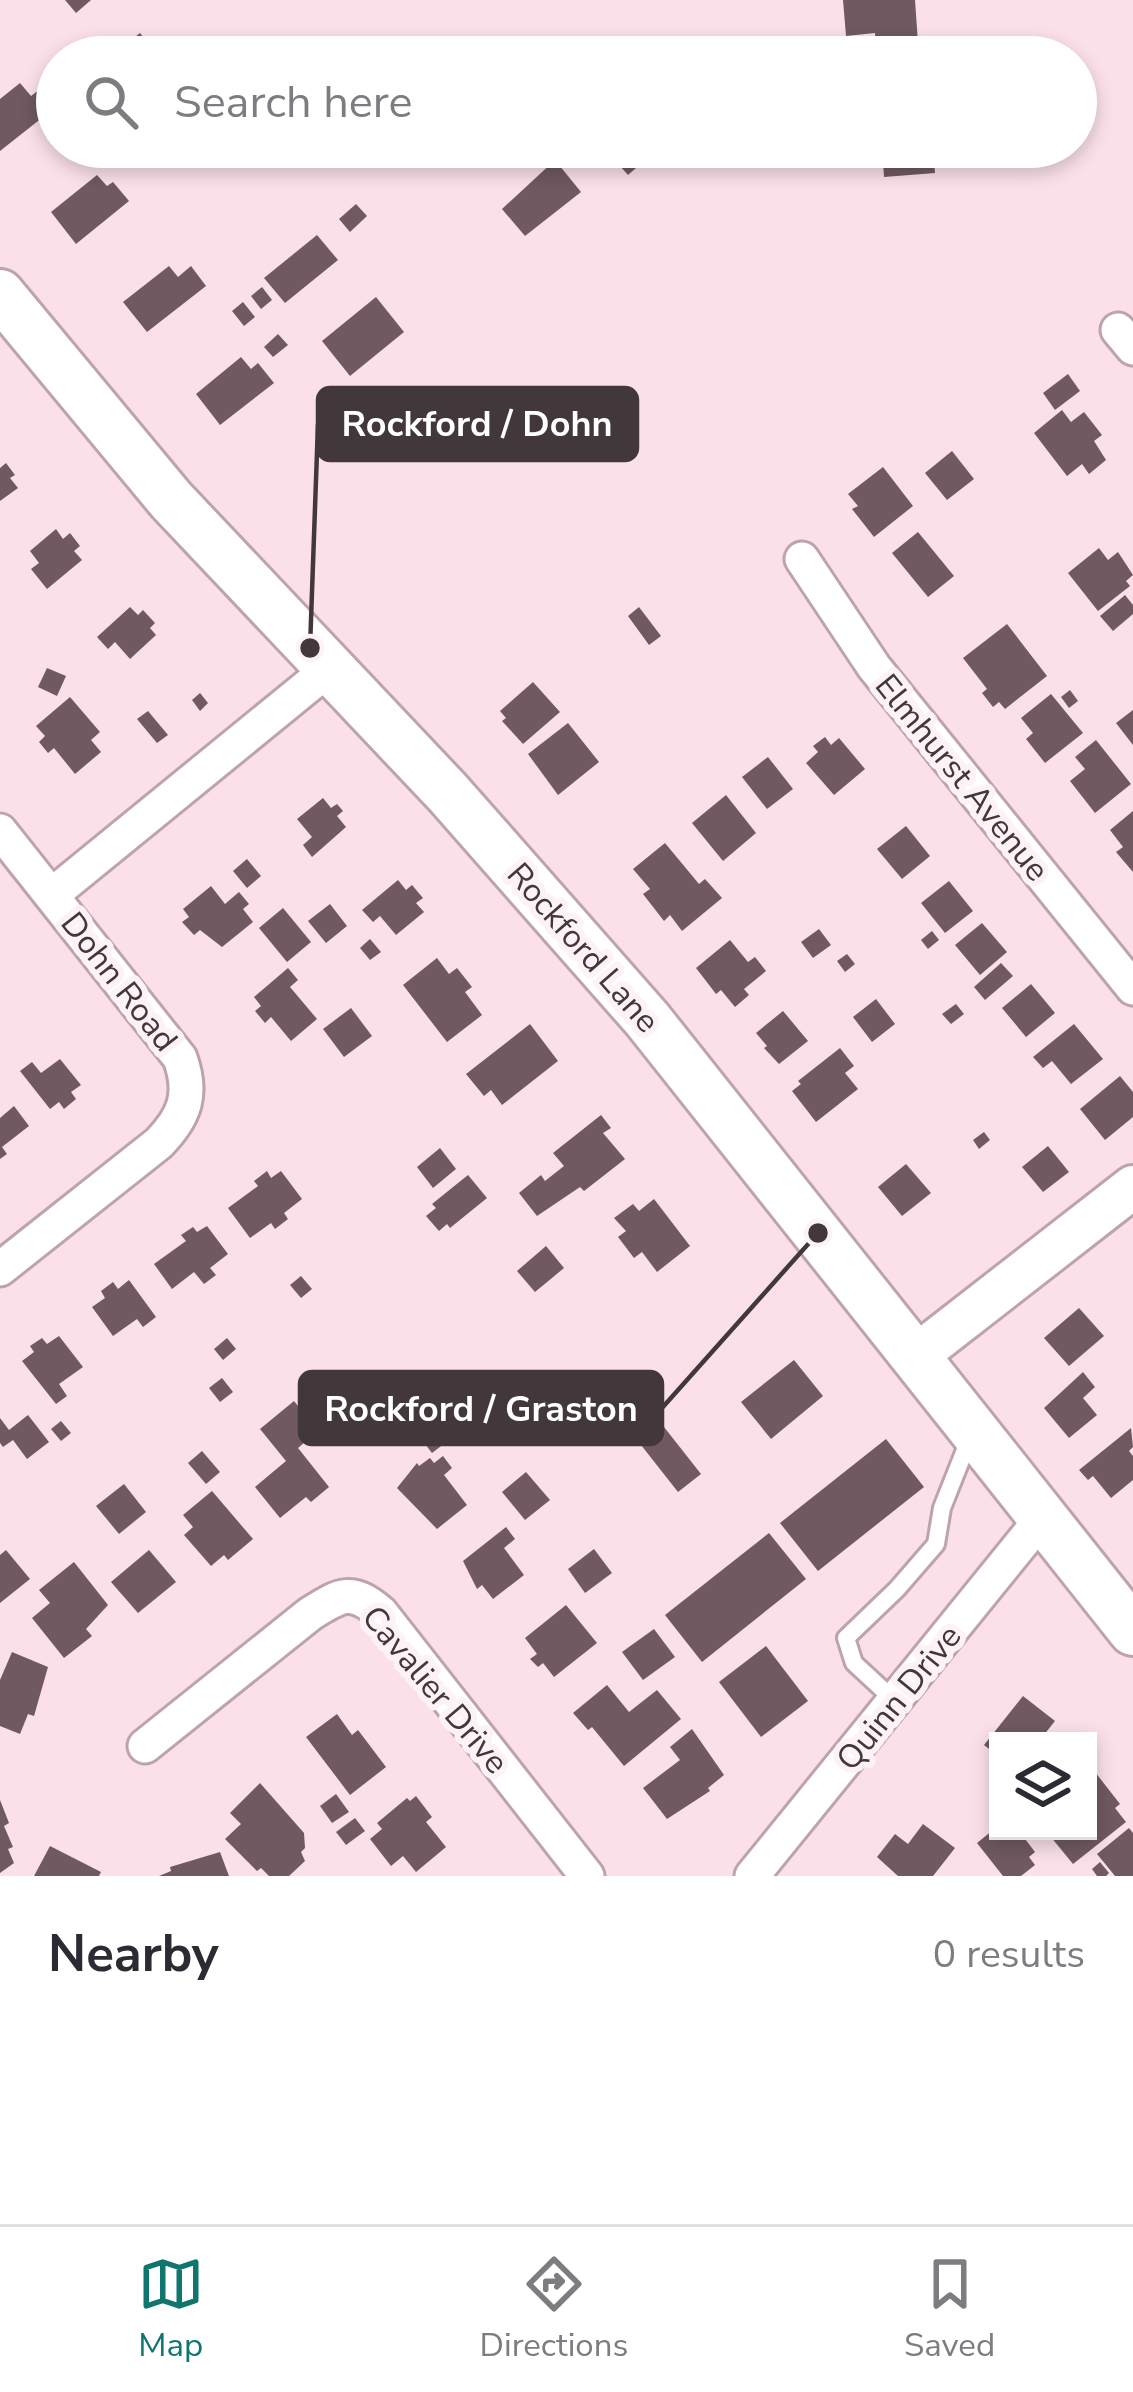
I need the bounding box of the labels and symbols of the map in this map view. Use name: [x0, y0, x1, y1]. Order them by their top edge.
callout: Rockford / Dohn: [318, 388, 637, 460]
text: Rockford / Dohn: [341, 400, 613, 449]
street label: Elmhurst Avenue: [864, 665, 1059, 891]
street label: Rockford Lane: [496, 853, 669, 1043]
street label: Dohn Road: [50, 903, 188, 1061]
callout: Rockford / Graston: [300, 1372, 662, 1444]
text: Rockford / Graston: [324, 1385, 638, 1434]
street label: Cavalier Drive: [351, 1596, 519, 1784]
street label: Quinn Drive: [826, 1616, 972, 1780]

